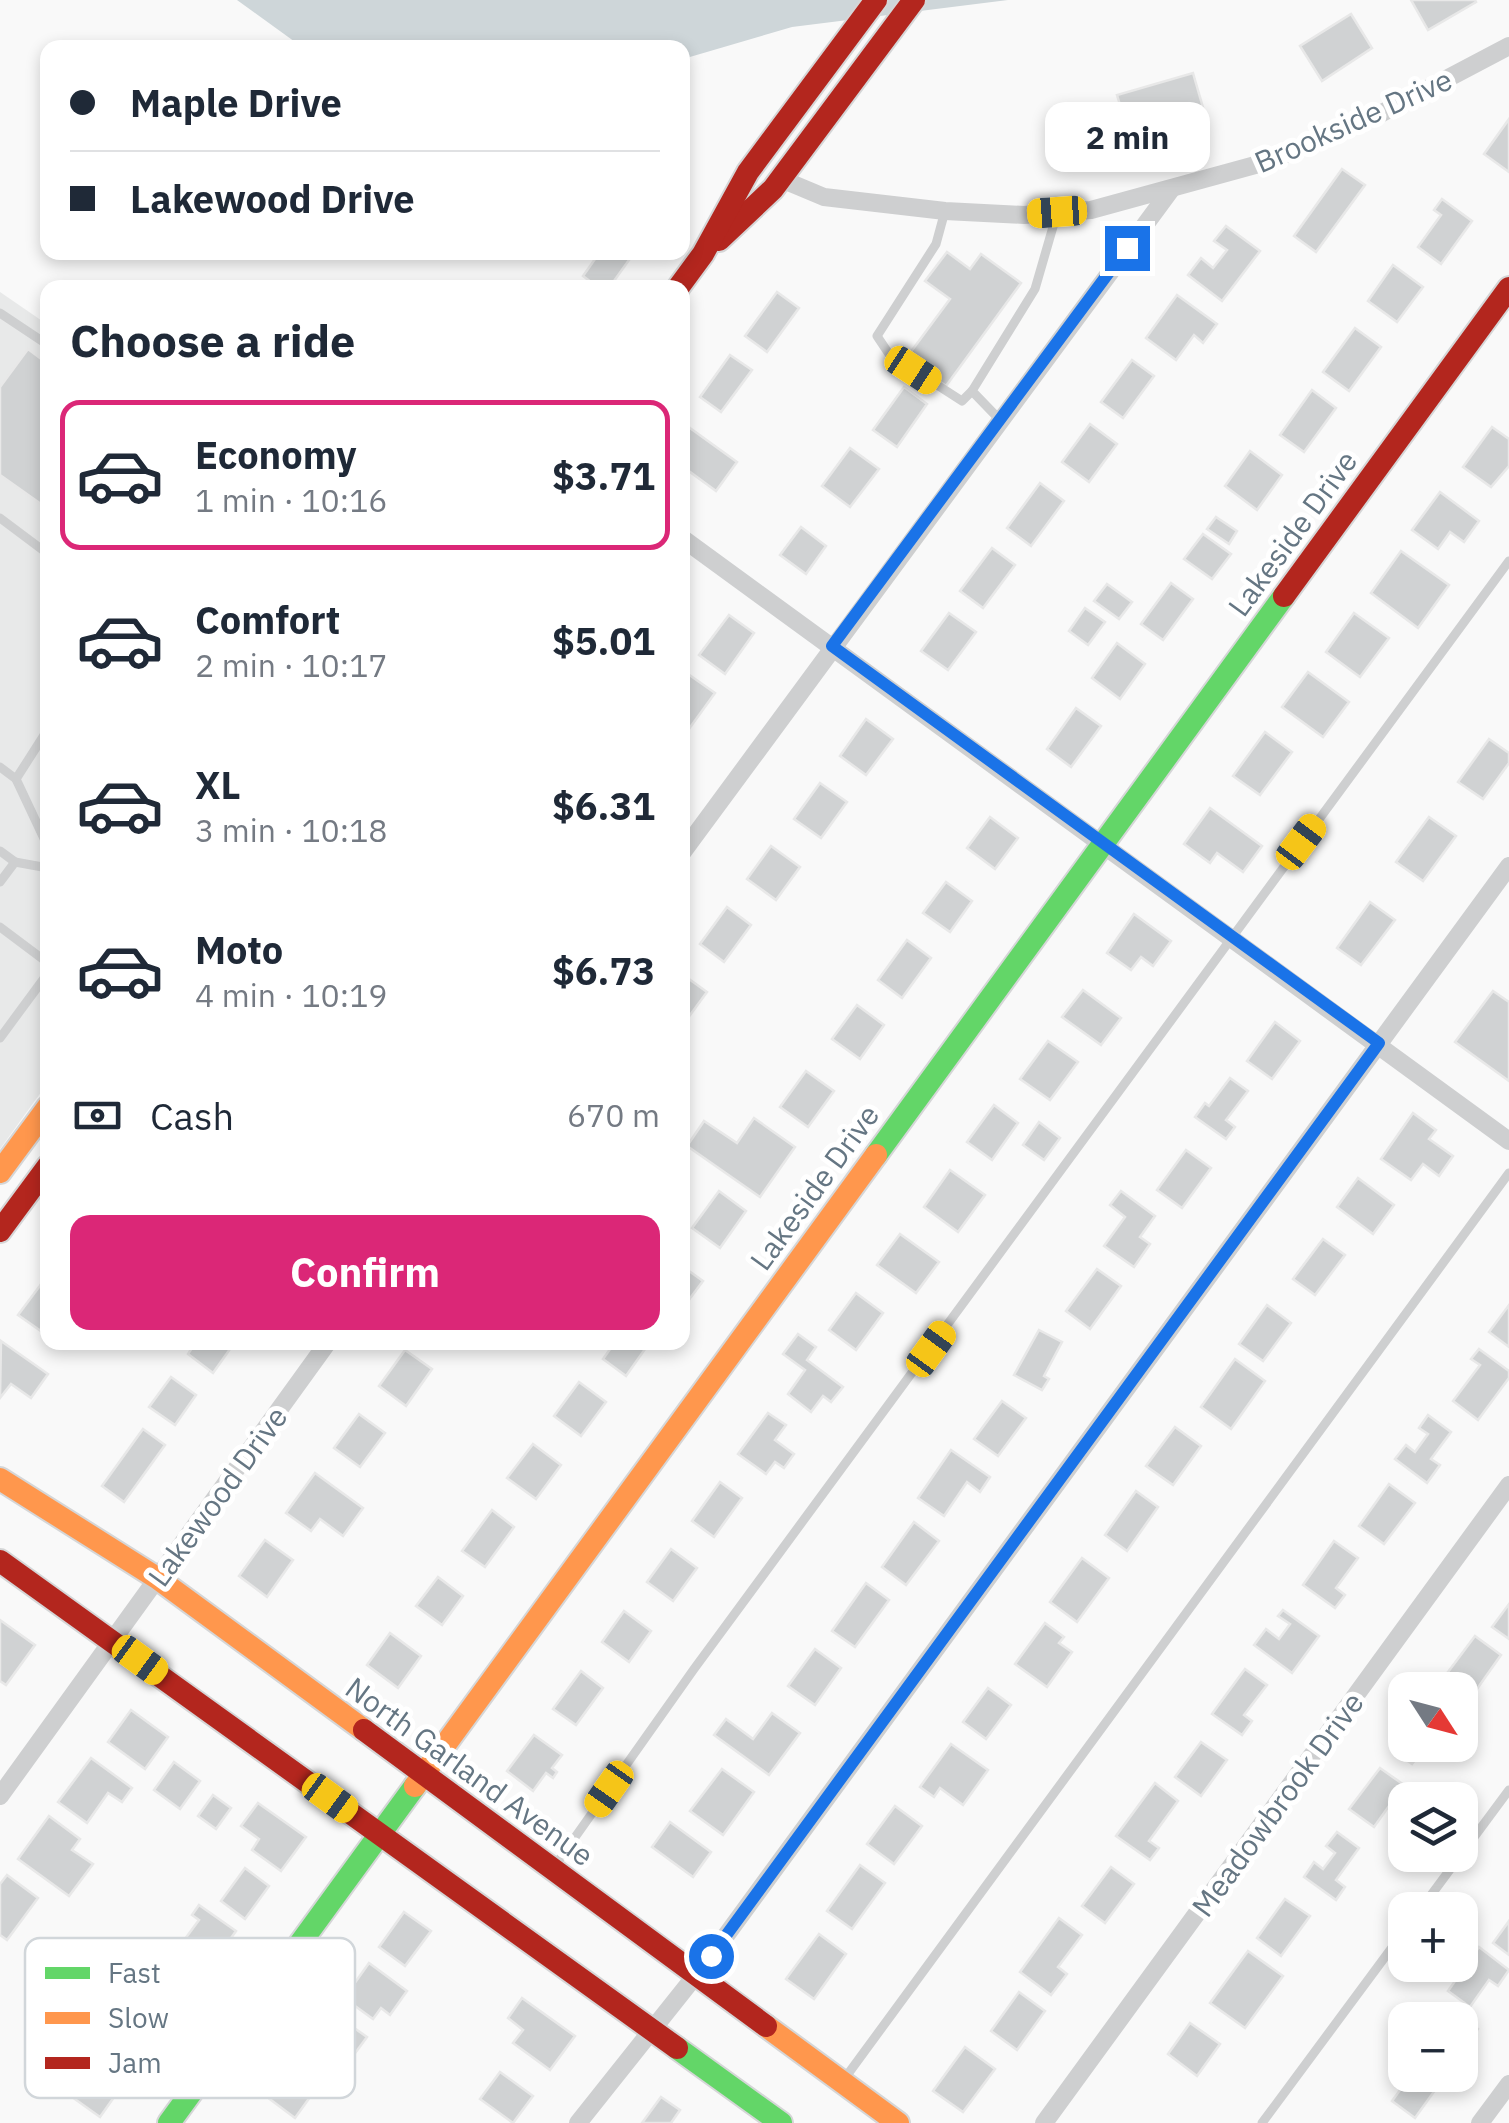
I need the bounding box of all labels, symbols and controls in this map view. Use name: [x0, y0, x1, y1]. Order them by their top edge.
street label: Brookside Drive: [1248, 59, 1458, 181]
text: Maple Drive: [130, 78, 342, 127]
callout: 2 min: [1044, 103, 1210, 173]
text: 2 min: [1086, 116, 1169, 158]
text: Lakewood Drive: [130, 174, 415, 223]
car: [1026, 195, 1088, 229]
route end: [1105, 226, 1150, 271]
text: Choose a ride: [70, 311, 355, 369]
car: [880, 341, 946, 399]
icon: car: [75, 430, 165, 520]
text: Economy: [195, 430, 357, 479]
street label: Lakeside Drive: [1219, 442, 1365, 624]
text: $3.71: [552, 451, 655, 500]
text: 1 min · 10:16: [195, 479, 388, 521]
icon: car: [75, 595, 165, 685]
text: Comfort: [195, 595, 340, 644]
text: $5.01: [552, 616, 655, 665]
text: 2 min · 10:17: [195, 644, 388, 686]
icon: car: [75, 760, 165, 850]
text: XL: [195, 760, 241, 809]
text: $6.31: [552, 781, 655, 830]
text: 3 min · 10:18: [195, 809, 388, 851]
car: [1271, 809, 1331, 875]
icon: car: [75, 925, 165, 1015]
text: Moto: [195, 925, 283, 974]
text: $6.73: [552, 946, 655, 995]
text: 4 min · 10:19: [195, 974, 388, 1016]
icon: cash: [70, 1088, 125, 1143]
text: Cash: [150, 1091, 234, 1140]
text: 670 m: [567, 1094, 660, 1136]
street label: Lakeside Drive: [741, 1096, 887, 1278]
button: Confirm: [70, 1215, 660, 1330]
car: [901, 1316, 961, 1382]
street label: Lakewood Drive: [139, 1398, 295, 1594]
car: [107, 1630, 173, 1690]
street label: North Garland Avenue: [338, 1668, 602, 1874]
north arrow: [1388, 1672, 1478, 1762]
map controls: [1388, 1672, 1478, 2092]
street label: Meadowbrook Drive: [1182, 1684, 1372, 1924]
car: [580, 1756, 638, 1822]
car: [297, 1768, 363, 1828]
button: layers: [1388, 1782, 1478, 1872]
button: +: [1388, 1892, 1478, 1982]
route start: [689, 1934, 734, 1979]
legend: [25, 1938, 355, 2098]
text: Fast: [108, 1954, 161, 1991]
text: Slow: [108, 1999, 169, 2036]
button: −: [1388, 2002, 1478, 2092]
text: Jam: [108, 2044, 162, 2081]

